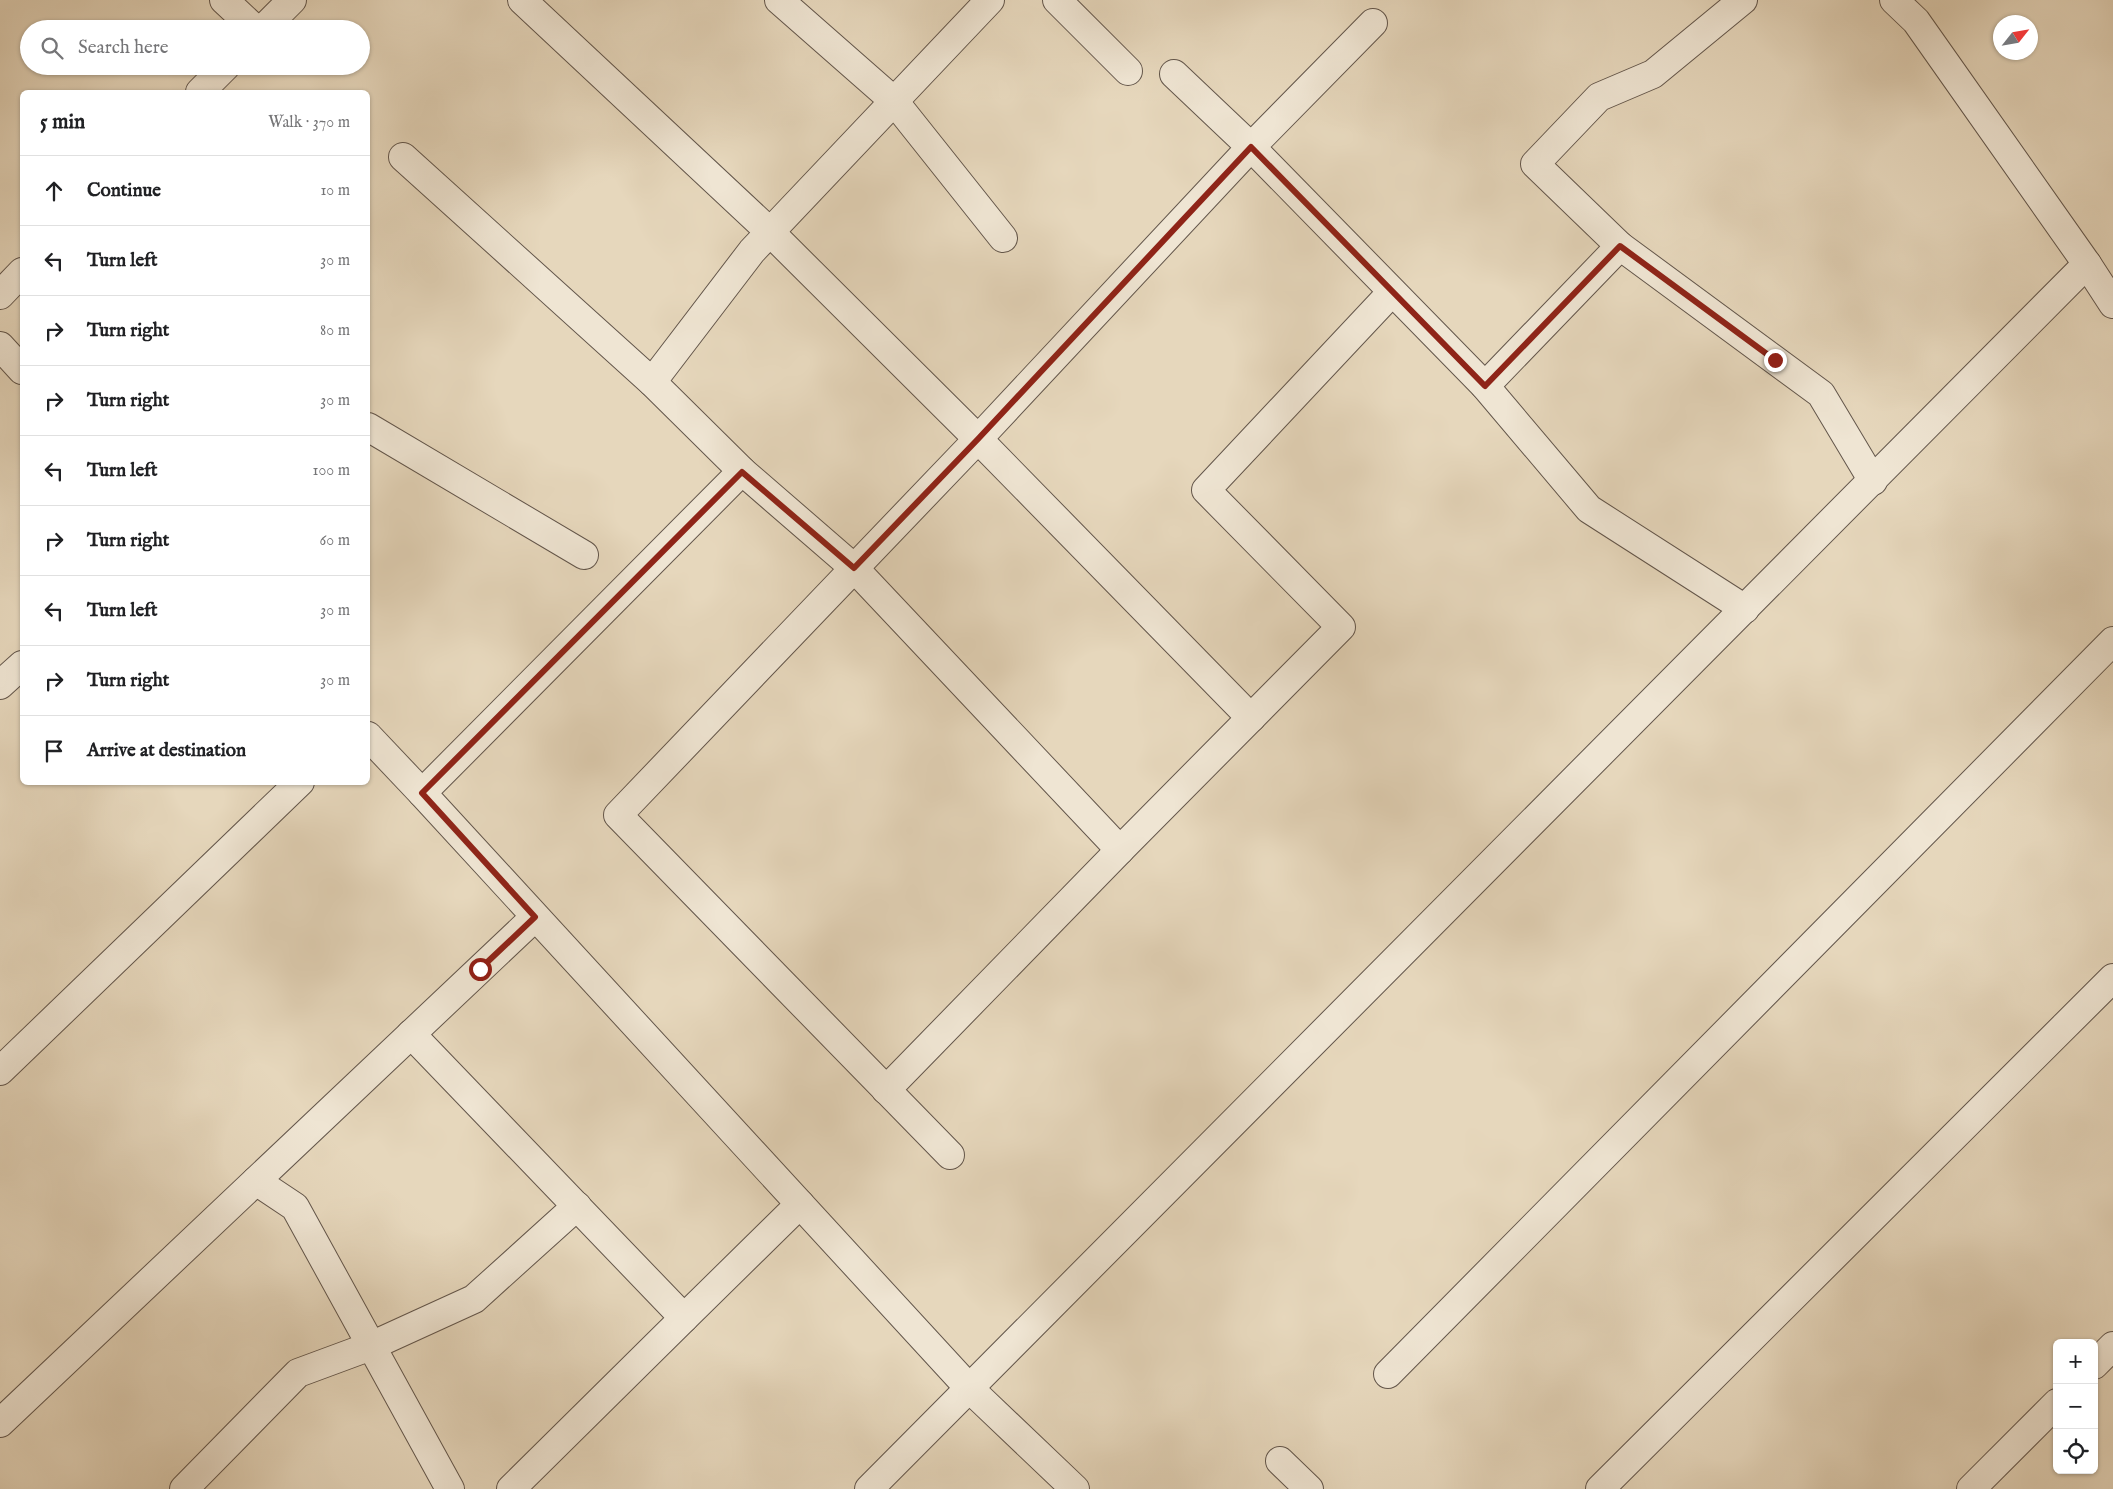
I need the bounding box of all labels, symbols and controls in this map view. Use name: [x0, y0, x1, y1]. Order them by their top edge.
north arrow: [1993, 15, 2038, 60]
search box: [20, 20, 370, 75]
icon: search: [38, 34, 66, 62]
text: Search here: [78, 36, 169, 60]
text: 5 min: [40, 109, 85, 136]
text: Walk · 370 m: [268, 113, 350, 133]
icon: ahead: [40, 177, 68, 205]
text: Continue: [87, 179, 161, 203]
text: 10 m: [320, 181, 350, 201]
icon: left: [40, 247, 68, 275]
text: Turn left: [87, 249, 158, 273]
text: 30 m: [320, 251, 350, 271]
icon: right: [40, 317, 68, 345]
text: Turn right: [87, 319, 169, 343]
text: 80 m: [320, 321, 350, 341]
route end: [1764, 349, 1787, 372]
icon: right: [40, 387, 68, 415]
text: Turn right: [87, 389, 169, 413]
text: 30 m: [320, 391, 350, 411]
icon: left: [40, 457, 68, 485]
text: Turn left: [87, 459, 158, 483]
text: 100 m: [313, 461, 350, 481]
icon: right: [40, 527, 68, 555]
text: Turn right: [87, 529, 169, 553]
text: 60 m: [320, 531, 350, 551]
icon: left: [40, 597, 68, 625]
text: Turn left: [87, 599, 158, 623]
text: 30 m: [320, 601, 350, 621]
icon: right: [40, 667, 68, 695]
text: Turn right: [87, 669, 169, 693]
text: 30 m: [320, 671, 350, 691]
icon: arrive: [40, 737, 68, 765]
text: Arrive at destination: [87, 739, 246, 763]
route start: [469, 958, 492, 981]
map controls: [2053, 1339, 2098, 1474]
button: +: [2053, 1339, 2098, 1384]
button: −: [2053, 1384, 2098, 1429]
button: locate: [2053, 1429, 2098, 1474]

